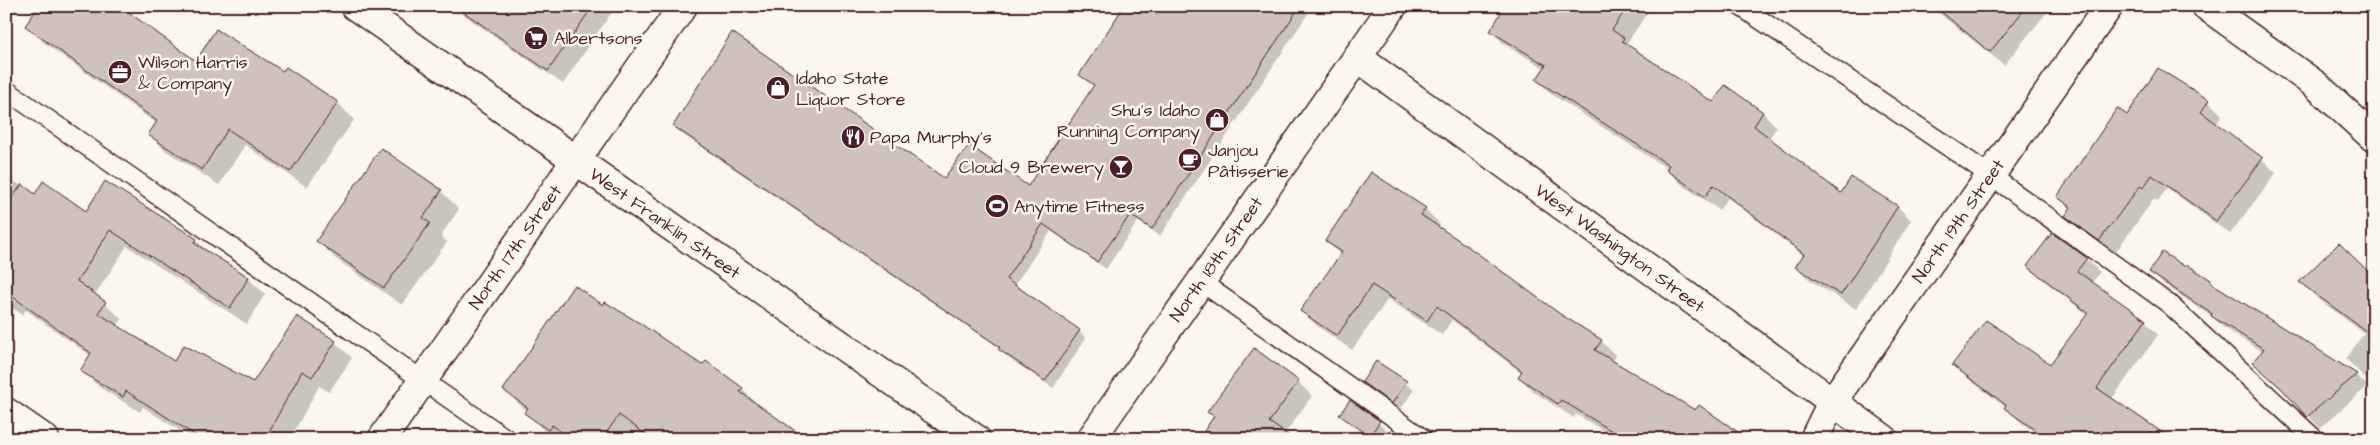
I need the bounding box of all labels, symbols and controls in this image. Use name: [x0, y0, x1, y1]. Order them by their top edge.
supermarket icon: Albertsons: [523, 25, 549, 51]
place label: Albertsons: [554, 26, 643, 51]
place label: Wilson Harris & Company: [138, 50, 248, 97]
office icon: Wilson Harris & Company: [107, 59, 133, 85]
place label: Idaho State Liquor Store: [796, 66, 906, 112]
shop icon: Idaho State Liquor Store: [765, 75, 791, 101]
place label: Shu's Idaho Running Company: [1057, 98, 1200, 145]
shop icon: Shu's Idaho Running Company: [1204, 107, 1230, 133]
restaurant icon: Papa Murphy's: [840, 124, 866, 150]
place label: Papa Murphy's: [870, 125, 992, 151]
place label: Janjou Pâtisserie: [1208, 138, 1289, 184]
cafe icon: Janjou Pâtisserie: [1177, 147, 1203, 173]
bar icon: Cloud 9 Brewery: [1108, 154, 1134, 180]
street label: North 19th Street: [1906, 154, 2011, 288]
place label: Cloud 9 Brewery: [959, 155, 1104, 181]
street label: West Franklin Street: [584, 162, 746, 285]
street label: West Washington Street: [1529, 178, 1710, 320]
street label: North 17th Street: [463, 179, 568, 315]
street label: North 18th Street: [1164, 191, 1269, 327]
sports icon: Anytime Fitness: [984, 193, 1010, 219]
place label: Anytime Fitness: [1014, 194, 1145, 220]

